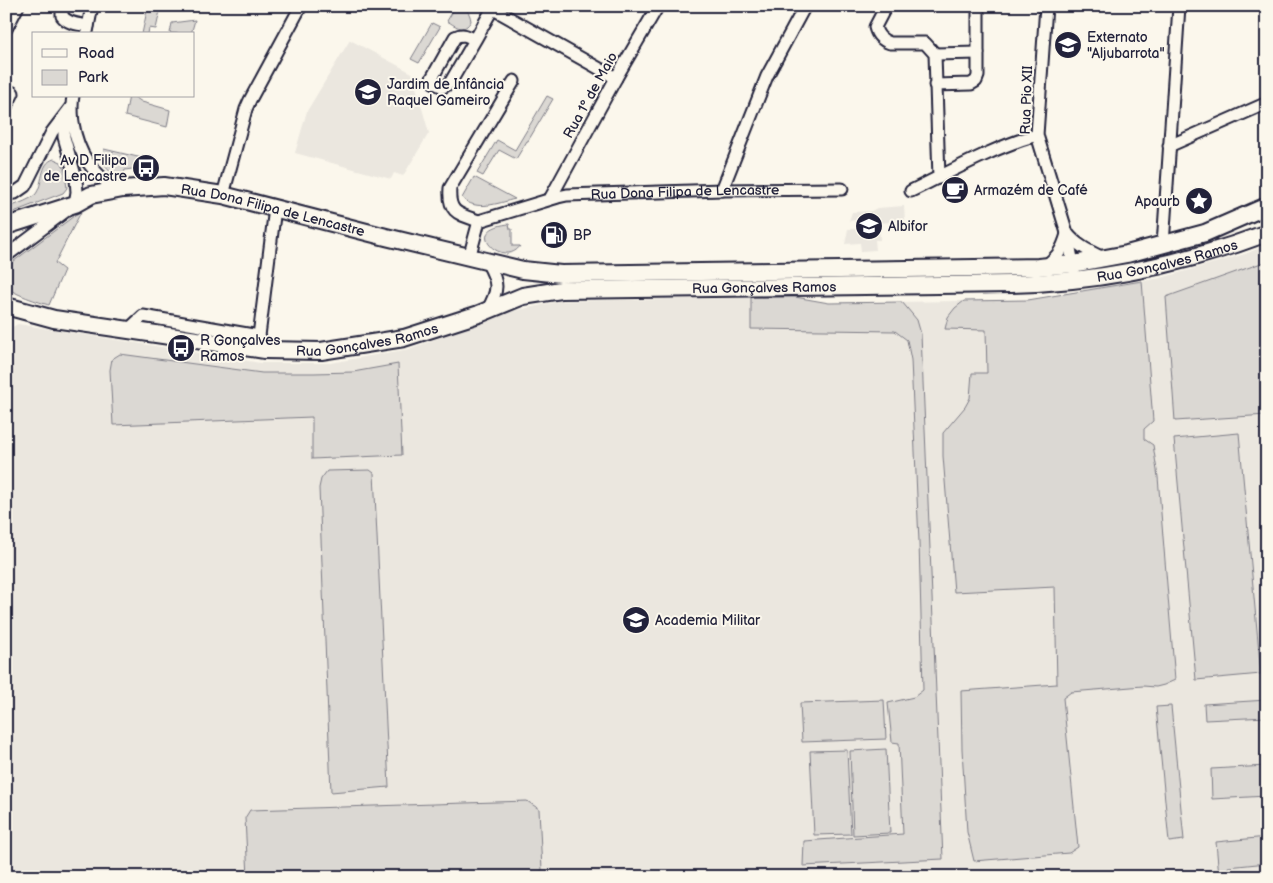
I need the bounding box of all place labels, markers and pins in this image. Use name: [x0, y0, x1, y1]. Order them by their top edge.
place label: Externato "Aljubarrota": [1087, 29, 1165, 62]
school or university icon: Externato "Aljubarrota": [1053, 30, 1083, 60]
place label: Jardim de Infância Raquel Gameiro: [387, 76, 504, 109]
school or university icon: Jardim de Infância Raquel Gameiro: [353, 77, 383, 107]
place label: Av D Filipa de Lencastre: [43, 152, 127, 185]
bus stop icon: Av D Filipa de Lencastre: [131, 153, 161, 183]
cafe icon: Armazém de Café: [940, 175, 970, 205]
place label: Armazém de Café: [974, 182, 1088, 199]
place icon: Apaurb: [1184, 186, 1214, 216]
place label: Apaurb: [1135, 193, 1180, 210]
school or university icon: Albifor: [854, 211, 884, 241]
place label: Albifor: [888, 218, 929, 235]
fuel station icon: BP: [539, 220, 569, 250]
place label: BP: [573, 227, 592, 244]
place label: R Gonçalves Ramos: [200, 332, 280, 365]
bus stop icon: R Gonçalves Ramos: [166, 333, 196, 363]
school or university icon: Academia Militar: [621, 605, 651, 635]
place label: Academia Militar: [655, 612, 761, 629]

